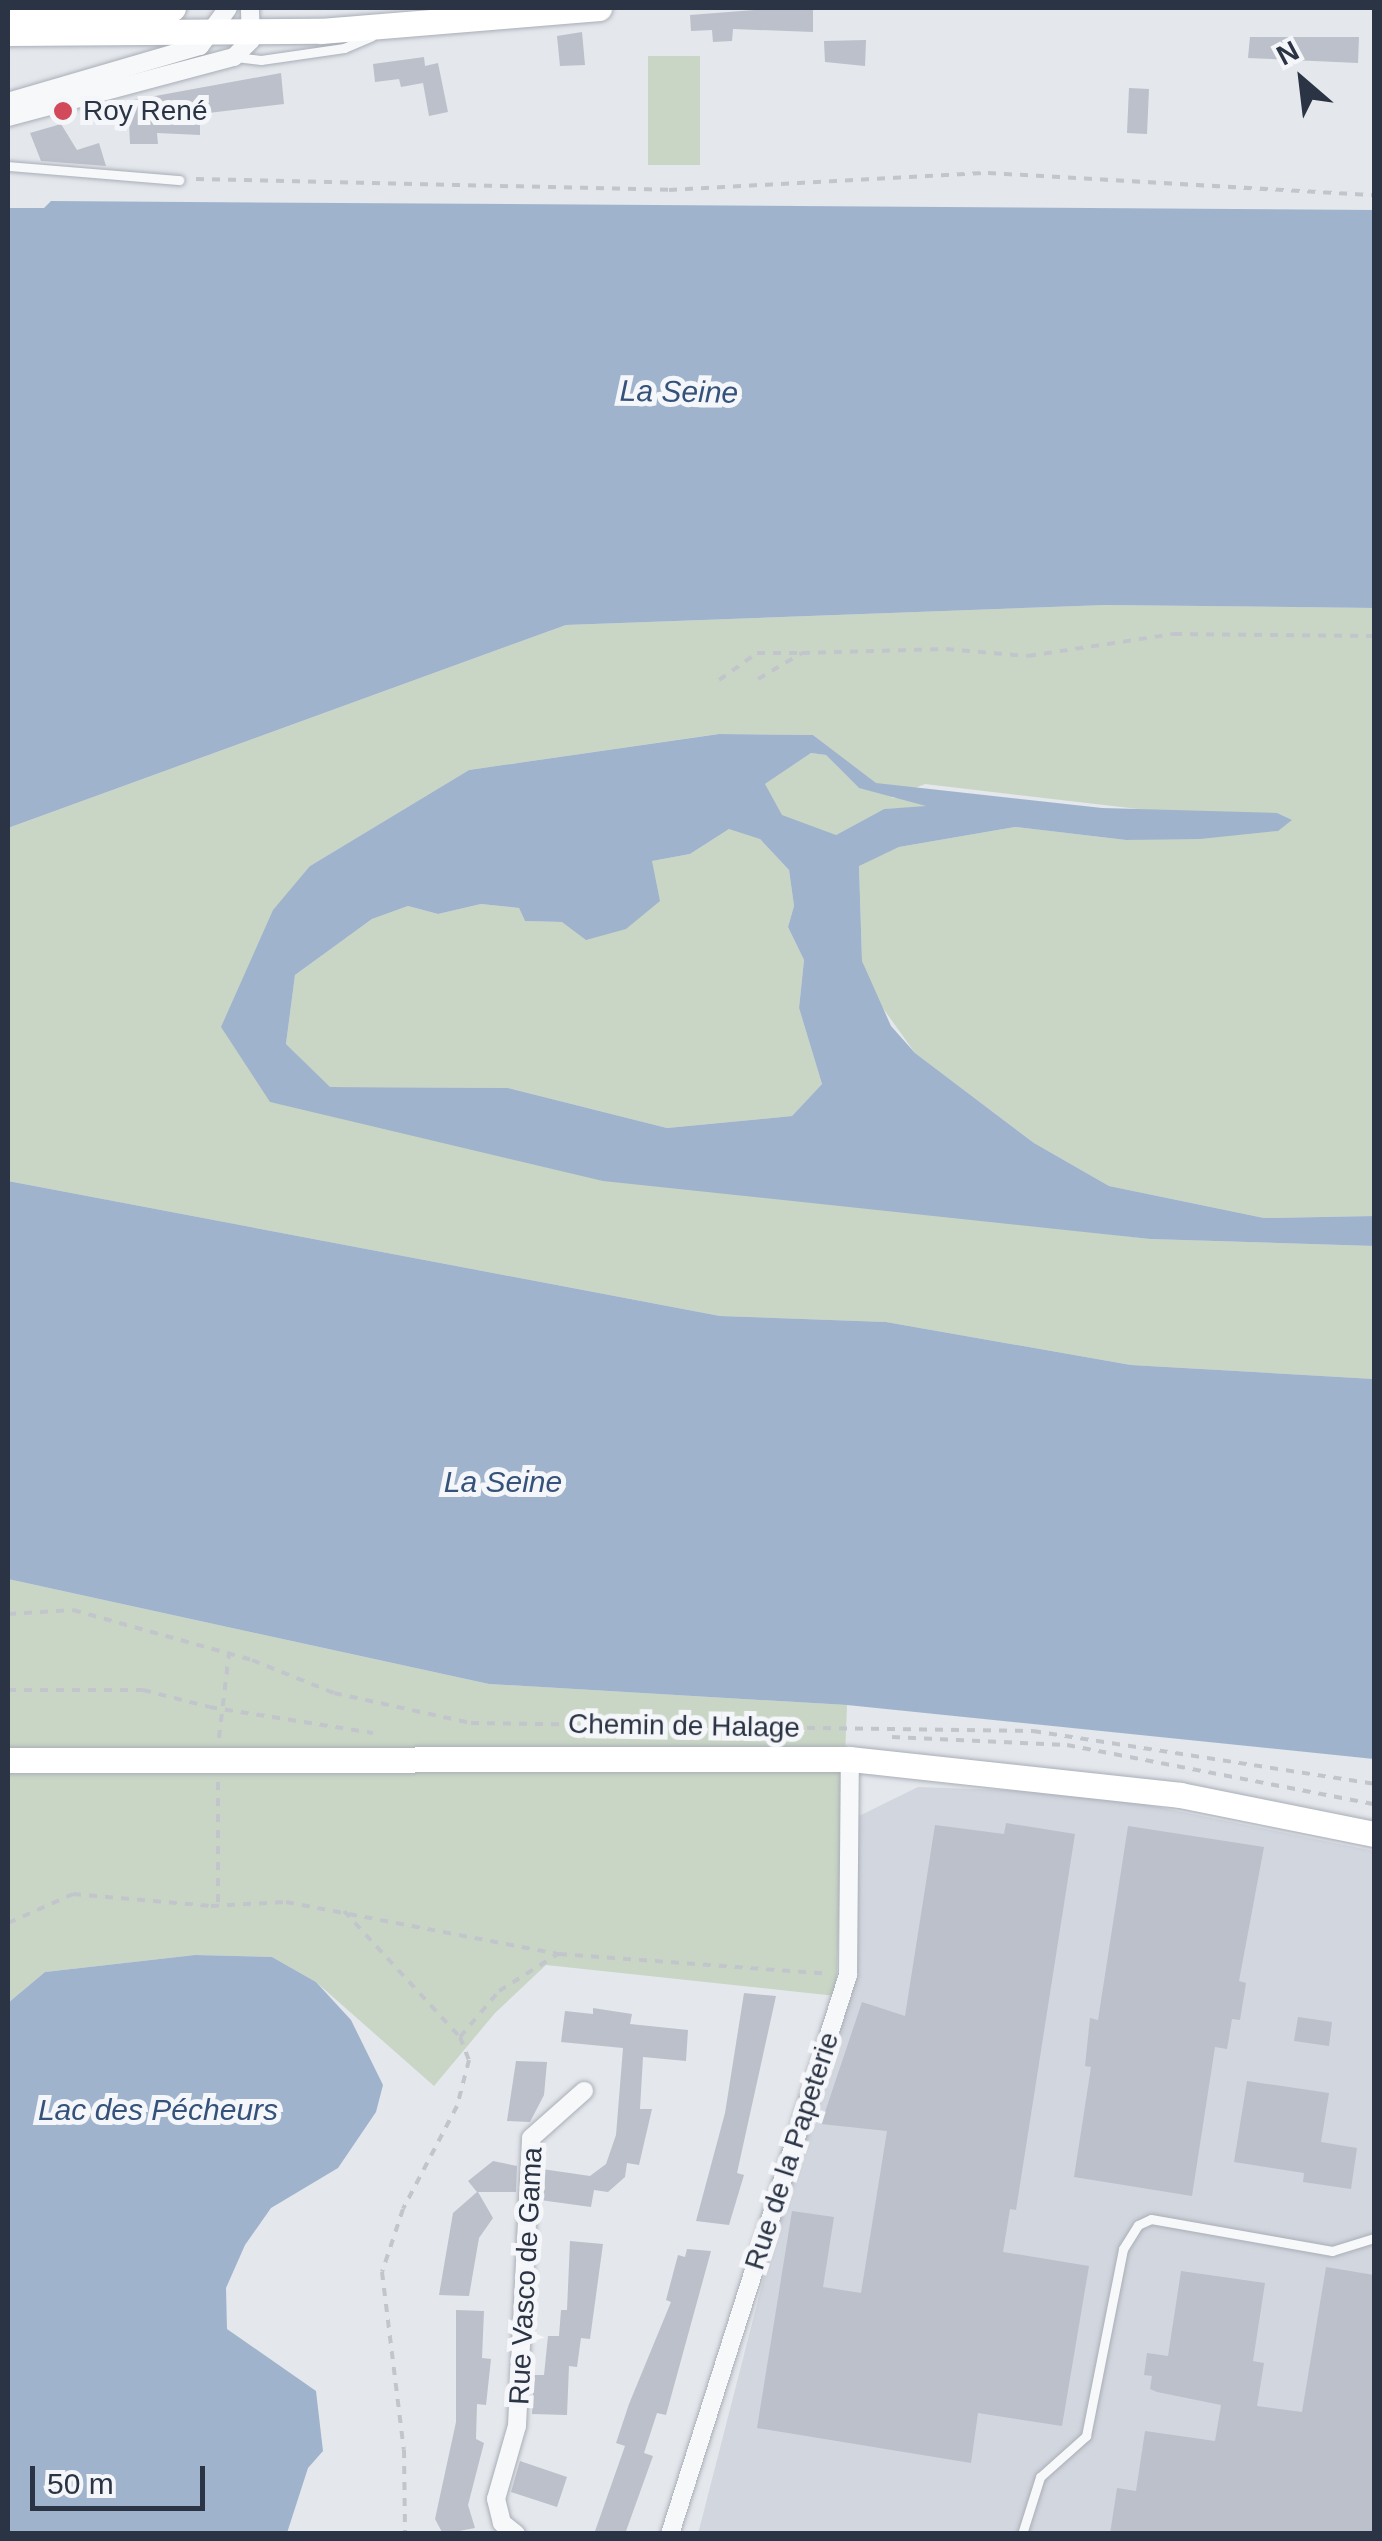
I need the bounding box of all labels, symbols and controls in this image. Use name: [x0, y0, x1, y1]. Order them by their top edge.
north arrow: [1252, 30, 1352, 130]
text: N: [1271, 35, 1304, 72]
place label: Roy René: [83, 94, 208, 128]
marker: Roy René: [52, 100, 74, 122]
water label: La Seine: [619, 373, 739, 411]
water label: La Seine: [444, 1464, 562, 1500]
street label: Chemin de Halage: [568, 1707, 800, 1745]
street label: Rue de la Papeterie: [738, 2028, 846, 2274]
water label: Lac des Pécheurs: [38, 2092, 278, 2128]
street label: Rue Vasco de Gama: [502, 2146, 550, 2406]
scale bar: [35, 2446, 210, 2508]
text: 50 m: [47, 2467, 114, 2500]

